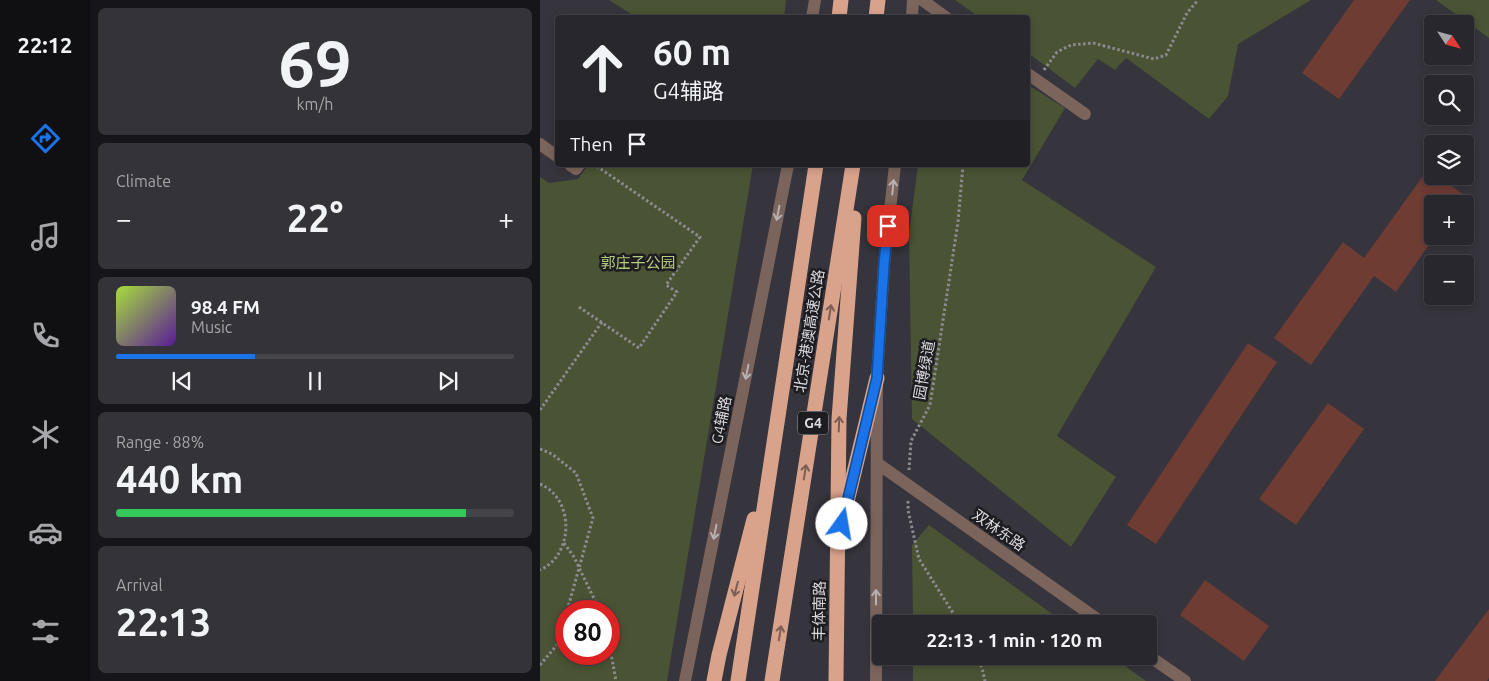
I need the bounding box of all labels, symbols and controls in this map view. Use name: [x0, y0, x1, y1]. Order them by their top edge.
north arrow: [1424, 15, 1474, 65]
map controls: [1424, 15, 1474, 305]
text: 69: [278, 26, 352, 99]
text: 22:12: [17, 32, 73, 57]
text: 60 m: [653, 32, 731, 72]
icon: ahead: [570, 35, 635, 100]
button: search: [1424, 75, 1474, 125]
text: G4辅路: [653, 78, 724, 103]
text: km/h: [297, 95, 333, 113]
icon: directions: [28, 121, 63, 156]
icon: arrive: [623, 130, 651, 158]
text: Then: [570, 133, 613, 155]
button: layers: [1424, 135, 1474, 185]
text: Climate: [116, 172, 171, 190]
one-way arrow: [888, 179, 898, 195]
button: +: [1424, 195, 1474, 245]
text: 22°: [287, 197, 343, 239]
text: −: [116, 203, 132, 234]
text: +: [498, 203, 514, 234]
one-way arrow: [773, 204, 783, 220]
pin: [867, 205, 909, 247]
icon: arrive: [874, 212, 902, 240]
icon: music: [28, 219, 63, 254]
park label: 郭庄子公园: [600, 254, 676, 271]
button: −: [1424, 255, 1474, 305]
street label: 北京-港澳高速公路: [791, 268, 827, 394]
text: 98.4 FM: [191, 296, 260, 318]
one-way arrow: [826, 304, 836, 320]
icon: phone: [28, 318, 63, 353]
text: Music: [191, 318, 232, 336]
street label: 园博绿道: [910, 339, 938, 401]
one-way arrow: [741, 364, 751, 380]
icon: previous: [168, 367, 196, 395]
icon: pause: [301, 367, 329, 395]
icon: next: [434, 367, 462, 395]
street label: G4辅路: [708, 395, 734, 445]
road number: G4: [798, 412, 828, 434]
one-way arrow: [835, 416, 844, 432]
icon: climate: [28, 417, 63, 452]
text: Range · 88%: [116, 433, 204, 451]
text: 440 km: [116, 458, 243, 500]
one-way arrow: [800, 465, 810, 481]
position arrow: [815, 497, 867, 549]
street label: 双林东路: [970, 506, 1028, 554]
icon: car: [28, 515, 63, 550]
one-way arrow: [710, 523, 719, 539]
text: Arrival: [116, 576, 163, 594]
one-way arrow: [730, 581, 740, 597]
street label: 丰体南路: [810, 581, 828, 641]
one-way arrow: [871, 590, 881, 606]
speed limit sign: 80: [555, 600, 620, 665]
text: 22:13: [116, 601, 211, 643]
icon: filters: [28, 614, 63, 649]
one-way arrow: [775, 625, 785, 641]
text: 22:13 · 1 min · 120 m: [927, 629, 1102, 651]

